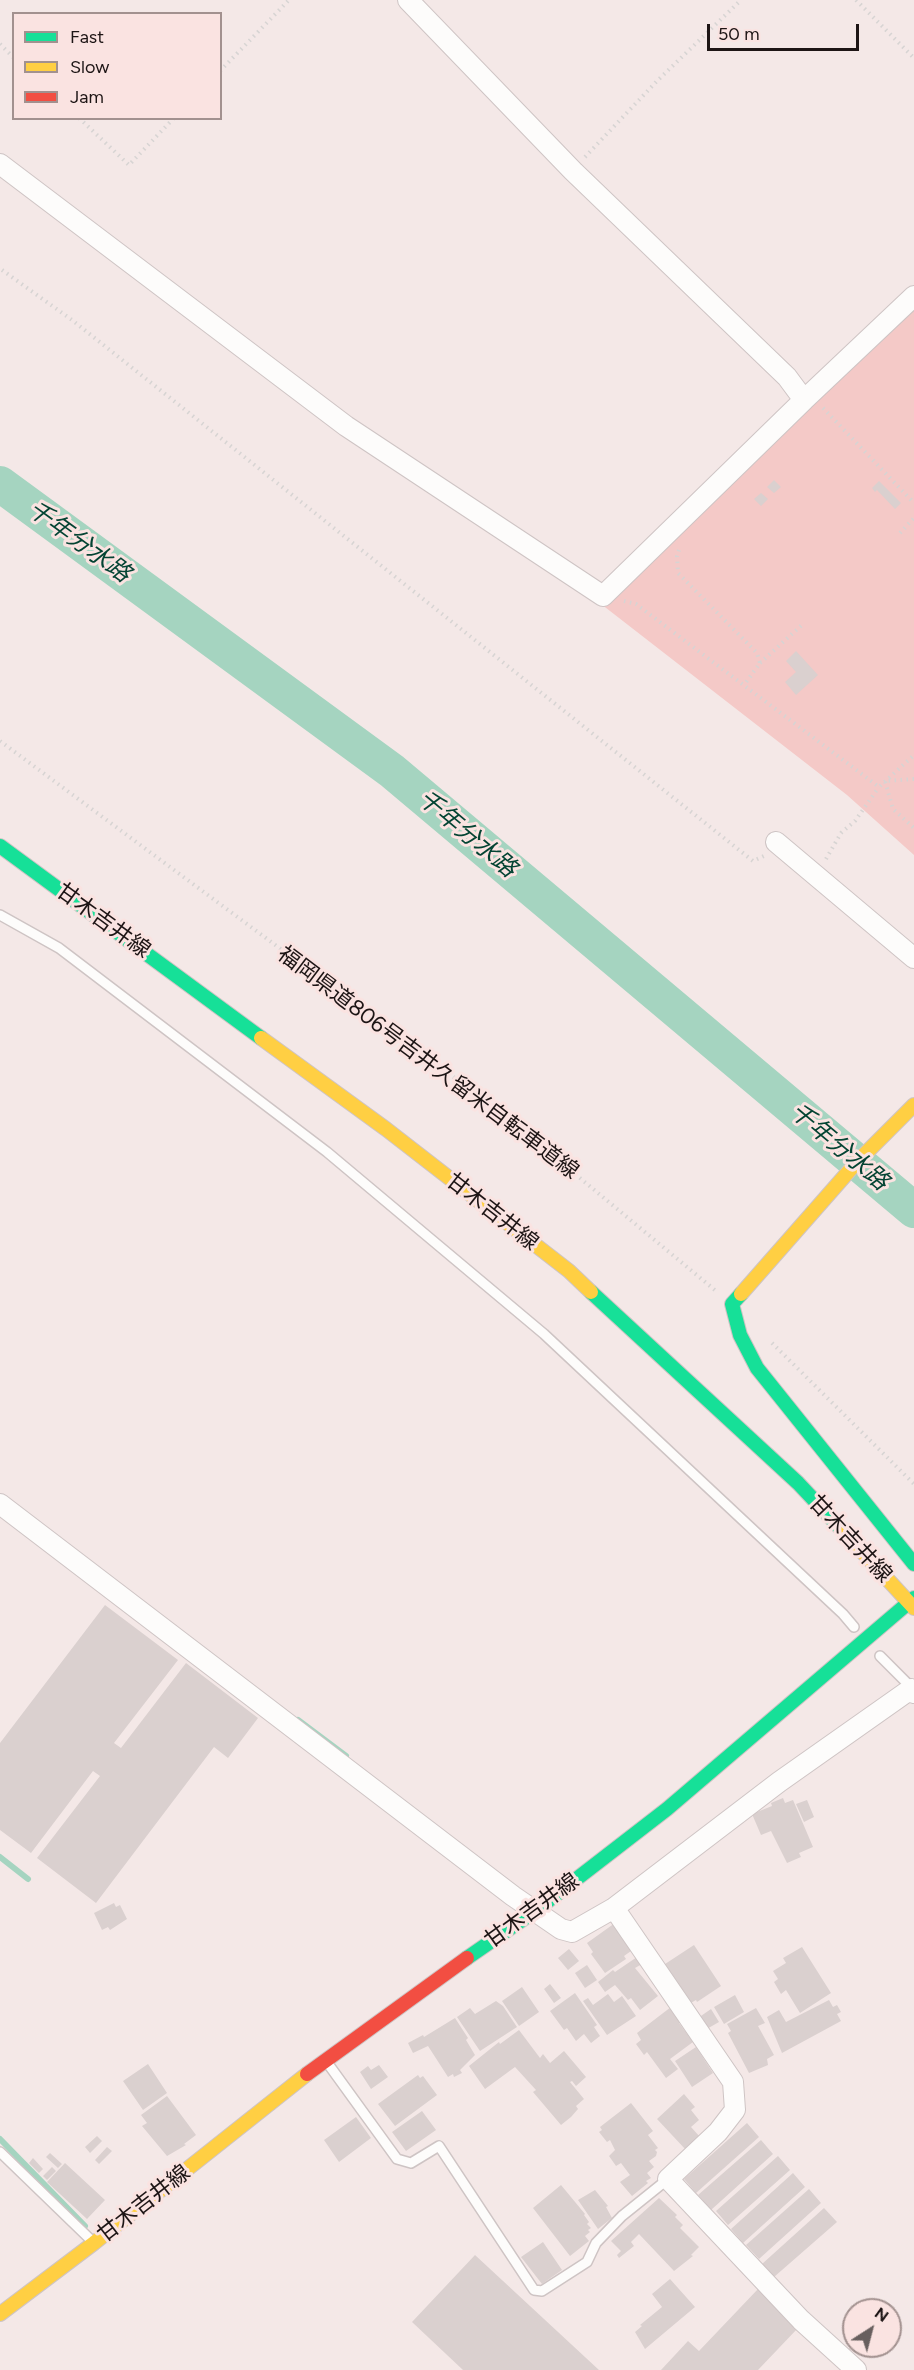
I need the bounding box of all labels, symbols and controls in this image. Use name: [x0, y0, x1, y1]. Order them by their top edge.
legend: [12, 12, 222, 120]
scale bar: [710, 12, 862, 50]
text: 50 m: [718, 23, 760, 45]
text: Fast: [70, 26, 104, 48]
text: Slow: [70, 56, 109, 78]
text: Jam: [70, 86, 104, 108]
water label: 千年分水路: [22, 495, 136, 589]
water label: 千年分水路: [412, 784, 522, 884]
street label: 甘木吉井線: [51, 878, 155, 964]
street label: 福岡県道806号吉井久留米自転車道線: [272, 941, 584, 1185]
water label: 千年分水路: [784, 1097, 894, 1197]
street label: 甘木吉井線: [441, 1168, 543, 1256]
street label: 甘木吉井線: [803, 1490, 897, 1588]
street label: 甘木吉井線: [480, 1868, 584, 1954]
street label: 甘木吉井線: [93, 2160, 195, 2248]
north arrow: [842, 2298, 902, 2358]
text: N: [871, 2303, 892, 2326]

